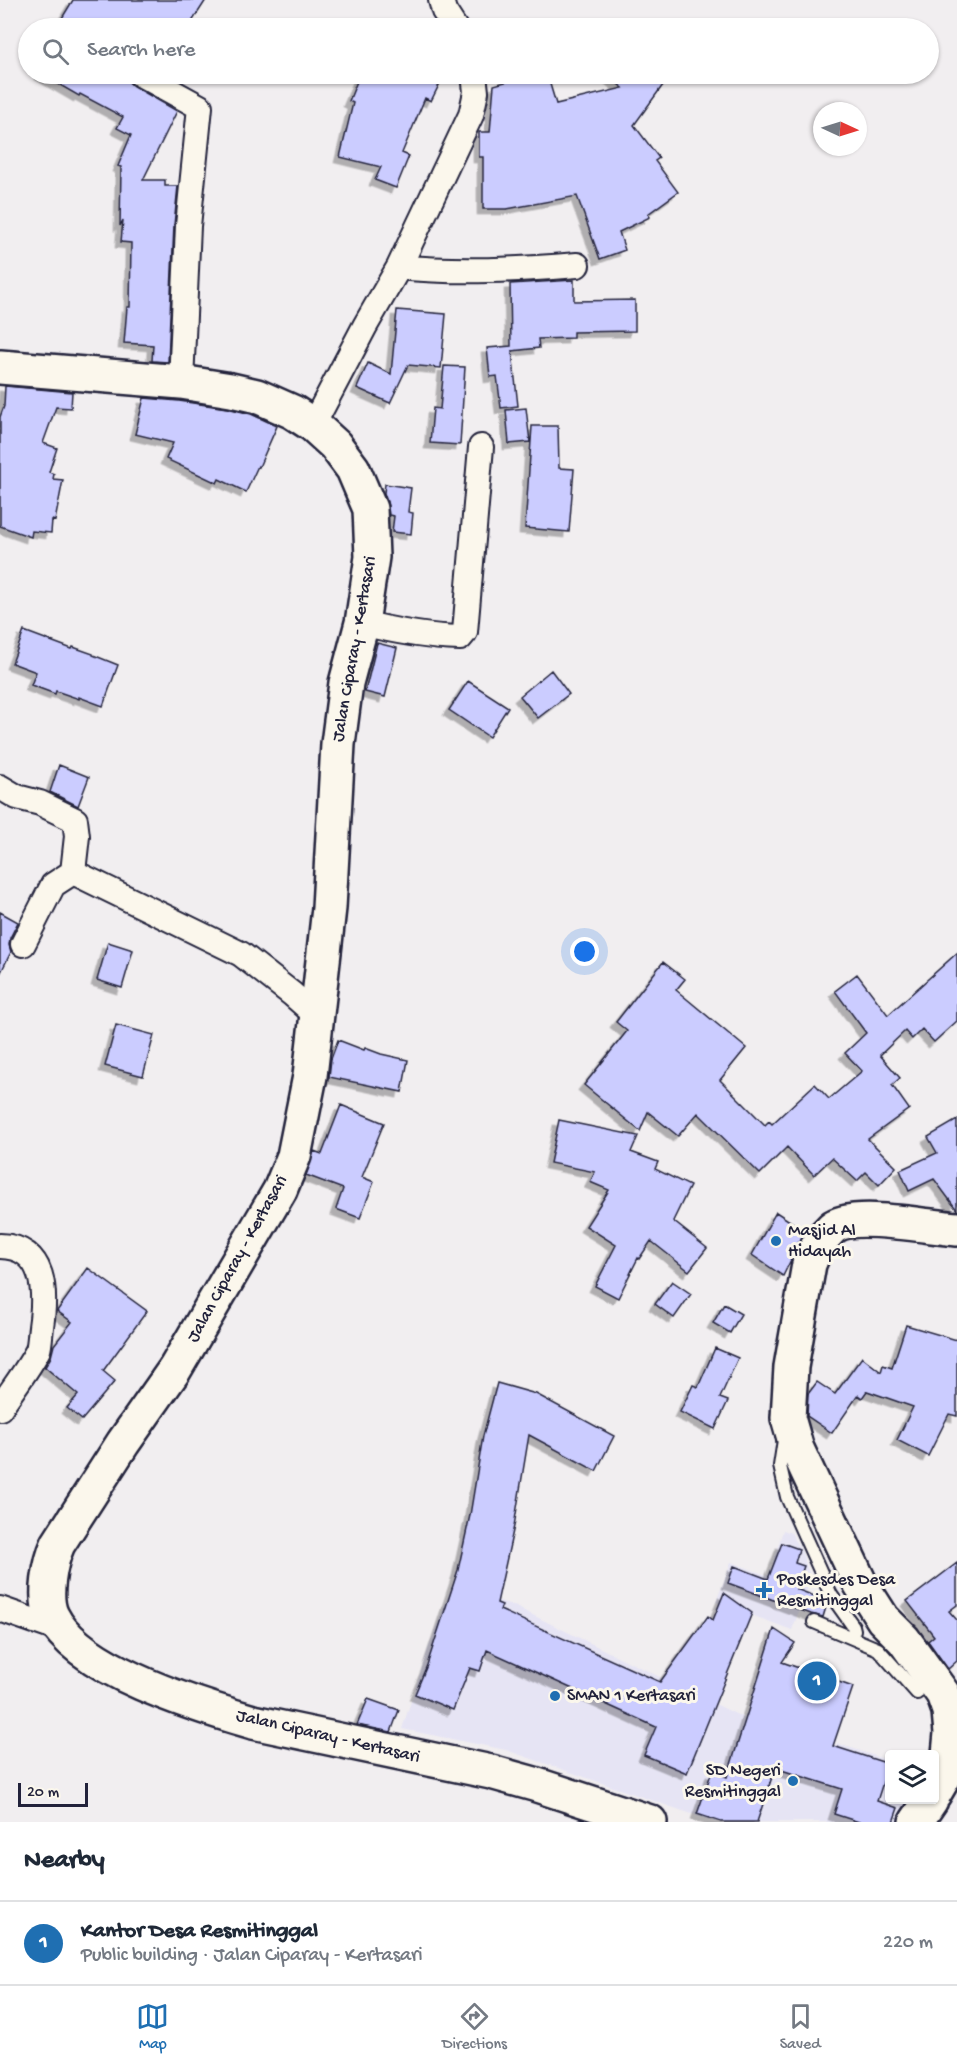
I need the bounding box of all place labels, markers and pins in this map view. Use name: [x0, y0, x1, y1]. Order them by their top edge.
place label: Masjid Al Hidayah: [788, 1221, 856, 1263]
marker: Masjid Al Hidayah: [769, 1234, 783, 1248]
place label: Poskesdes Desa Resmitinggal: [776, 1570, 896, 1612]
marker: Poskesdes Desa Resmitinggal: [755, 1581, 773, 1599]
pin: 1: [798, 1658, 836, 1704]
place label: SMAN 1 Kertasari: [567, 1686, 696, 1707]
marker: SMAN 1 Kertasari: [548, 1689, 562, 1703]
place label: SD Negeri Resmitinggal: [685, 1761, 781, 1803]
marker: SD Negeri Resmitinggal: [786, 1774, 800, 1788]

